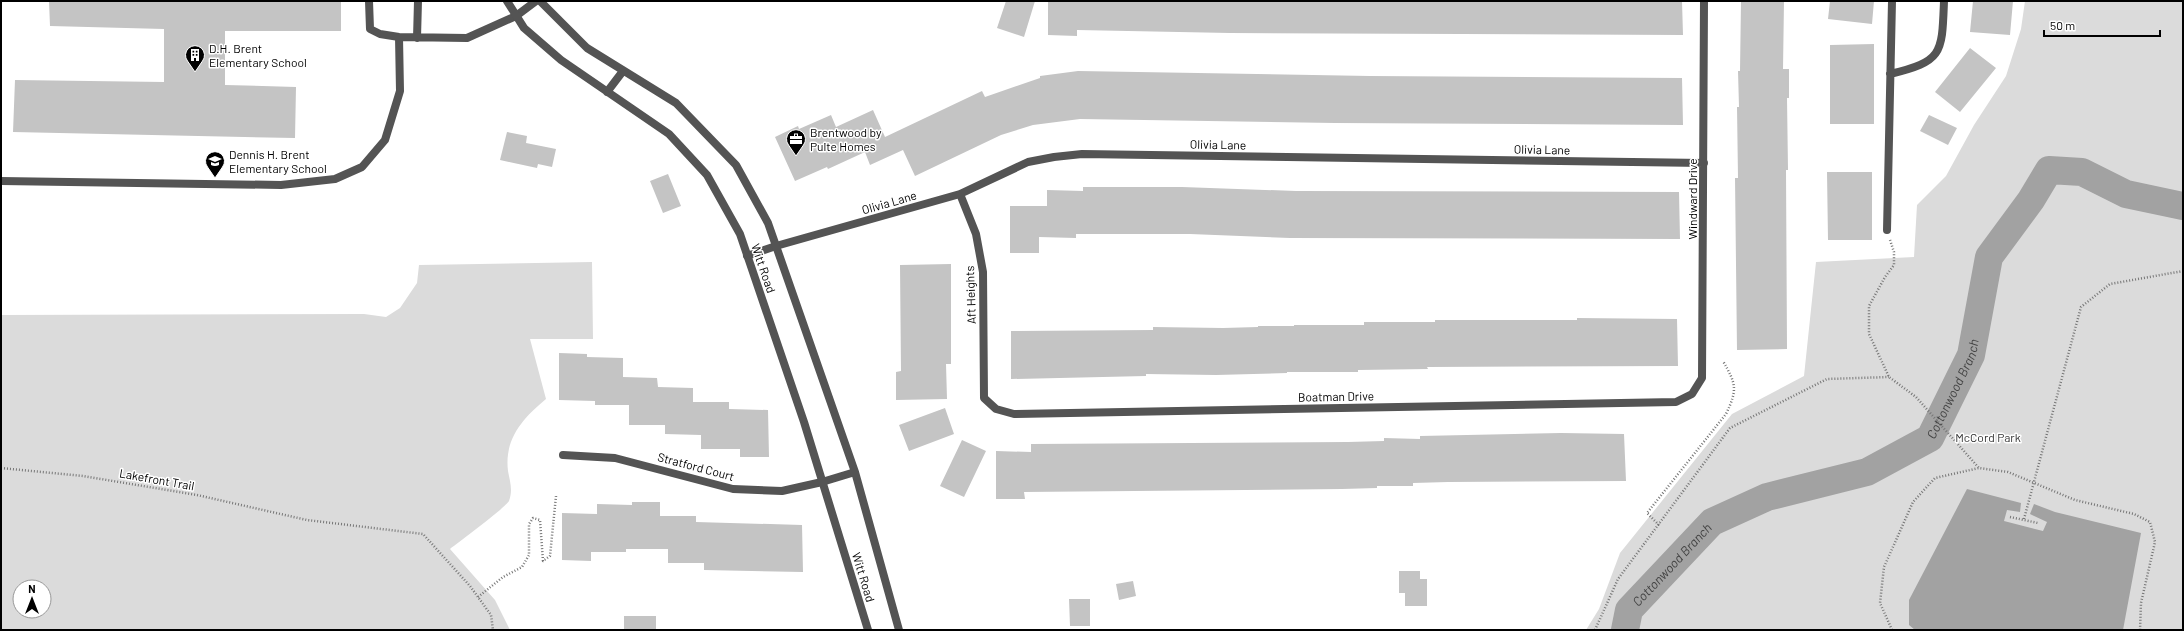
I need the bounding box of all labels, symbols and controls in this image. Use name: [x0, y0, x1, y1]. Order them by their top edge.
scale bar: [2044, 12, 2160, 38]
text: 50 m: [2050, 18, 2075, 32]
place label: D.H. Brent Elementary School: [209, 41, 307, 69]
building icon: D.H. Brent Elementary School: [184, 44, 206, 72]
place label: Brentwood by Pulte Homes: [810, 125, 882, 153]
office icon: Brentwood by Pulte Homes: [785, 128, 807, 156]
street label: Olivia Lane: [1190, 137, 1246, 151]
street label: Olivia Lane: [1514, 142, 1570, 156]
place label: Dennis H. Brent Elementary School: [229, 147, 327, 175]
school or university icon: Dennis H. Brent Elementary School: [204, 150, 226, 178]
street label: Windward Drive: [1685, 158, 1699, 240]
street label: Olivia Lane: [860, 188, 918, 216]
street label: Witt Road: [749, 241, 779, 295]
street label: Aft Heights: [962, 265, 978, 324]
water label: Cottonwood Branch: [1923, 337, 1982, 441]
street label: Boatman Drive: [1298, 388, 1374, 404]
park label: McCord Park: [1955, 430, 2021, 444]
street label: Stratford Court: [656, 449, 736, 483]
street label: Lakefront Trail: [118, 466, 196, 492]
water label: Cottonwood Branch: [1629, 519, 1715, 609]
street label: Witt Road: [850, 550, 878, 604]
north arrow: [12, 579, 52, 619]
text: N: [28, 582, 36, 595]

